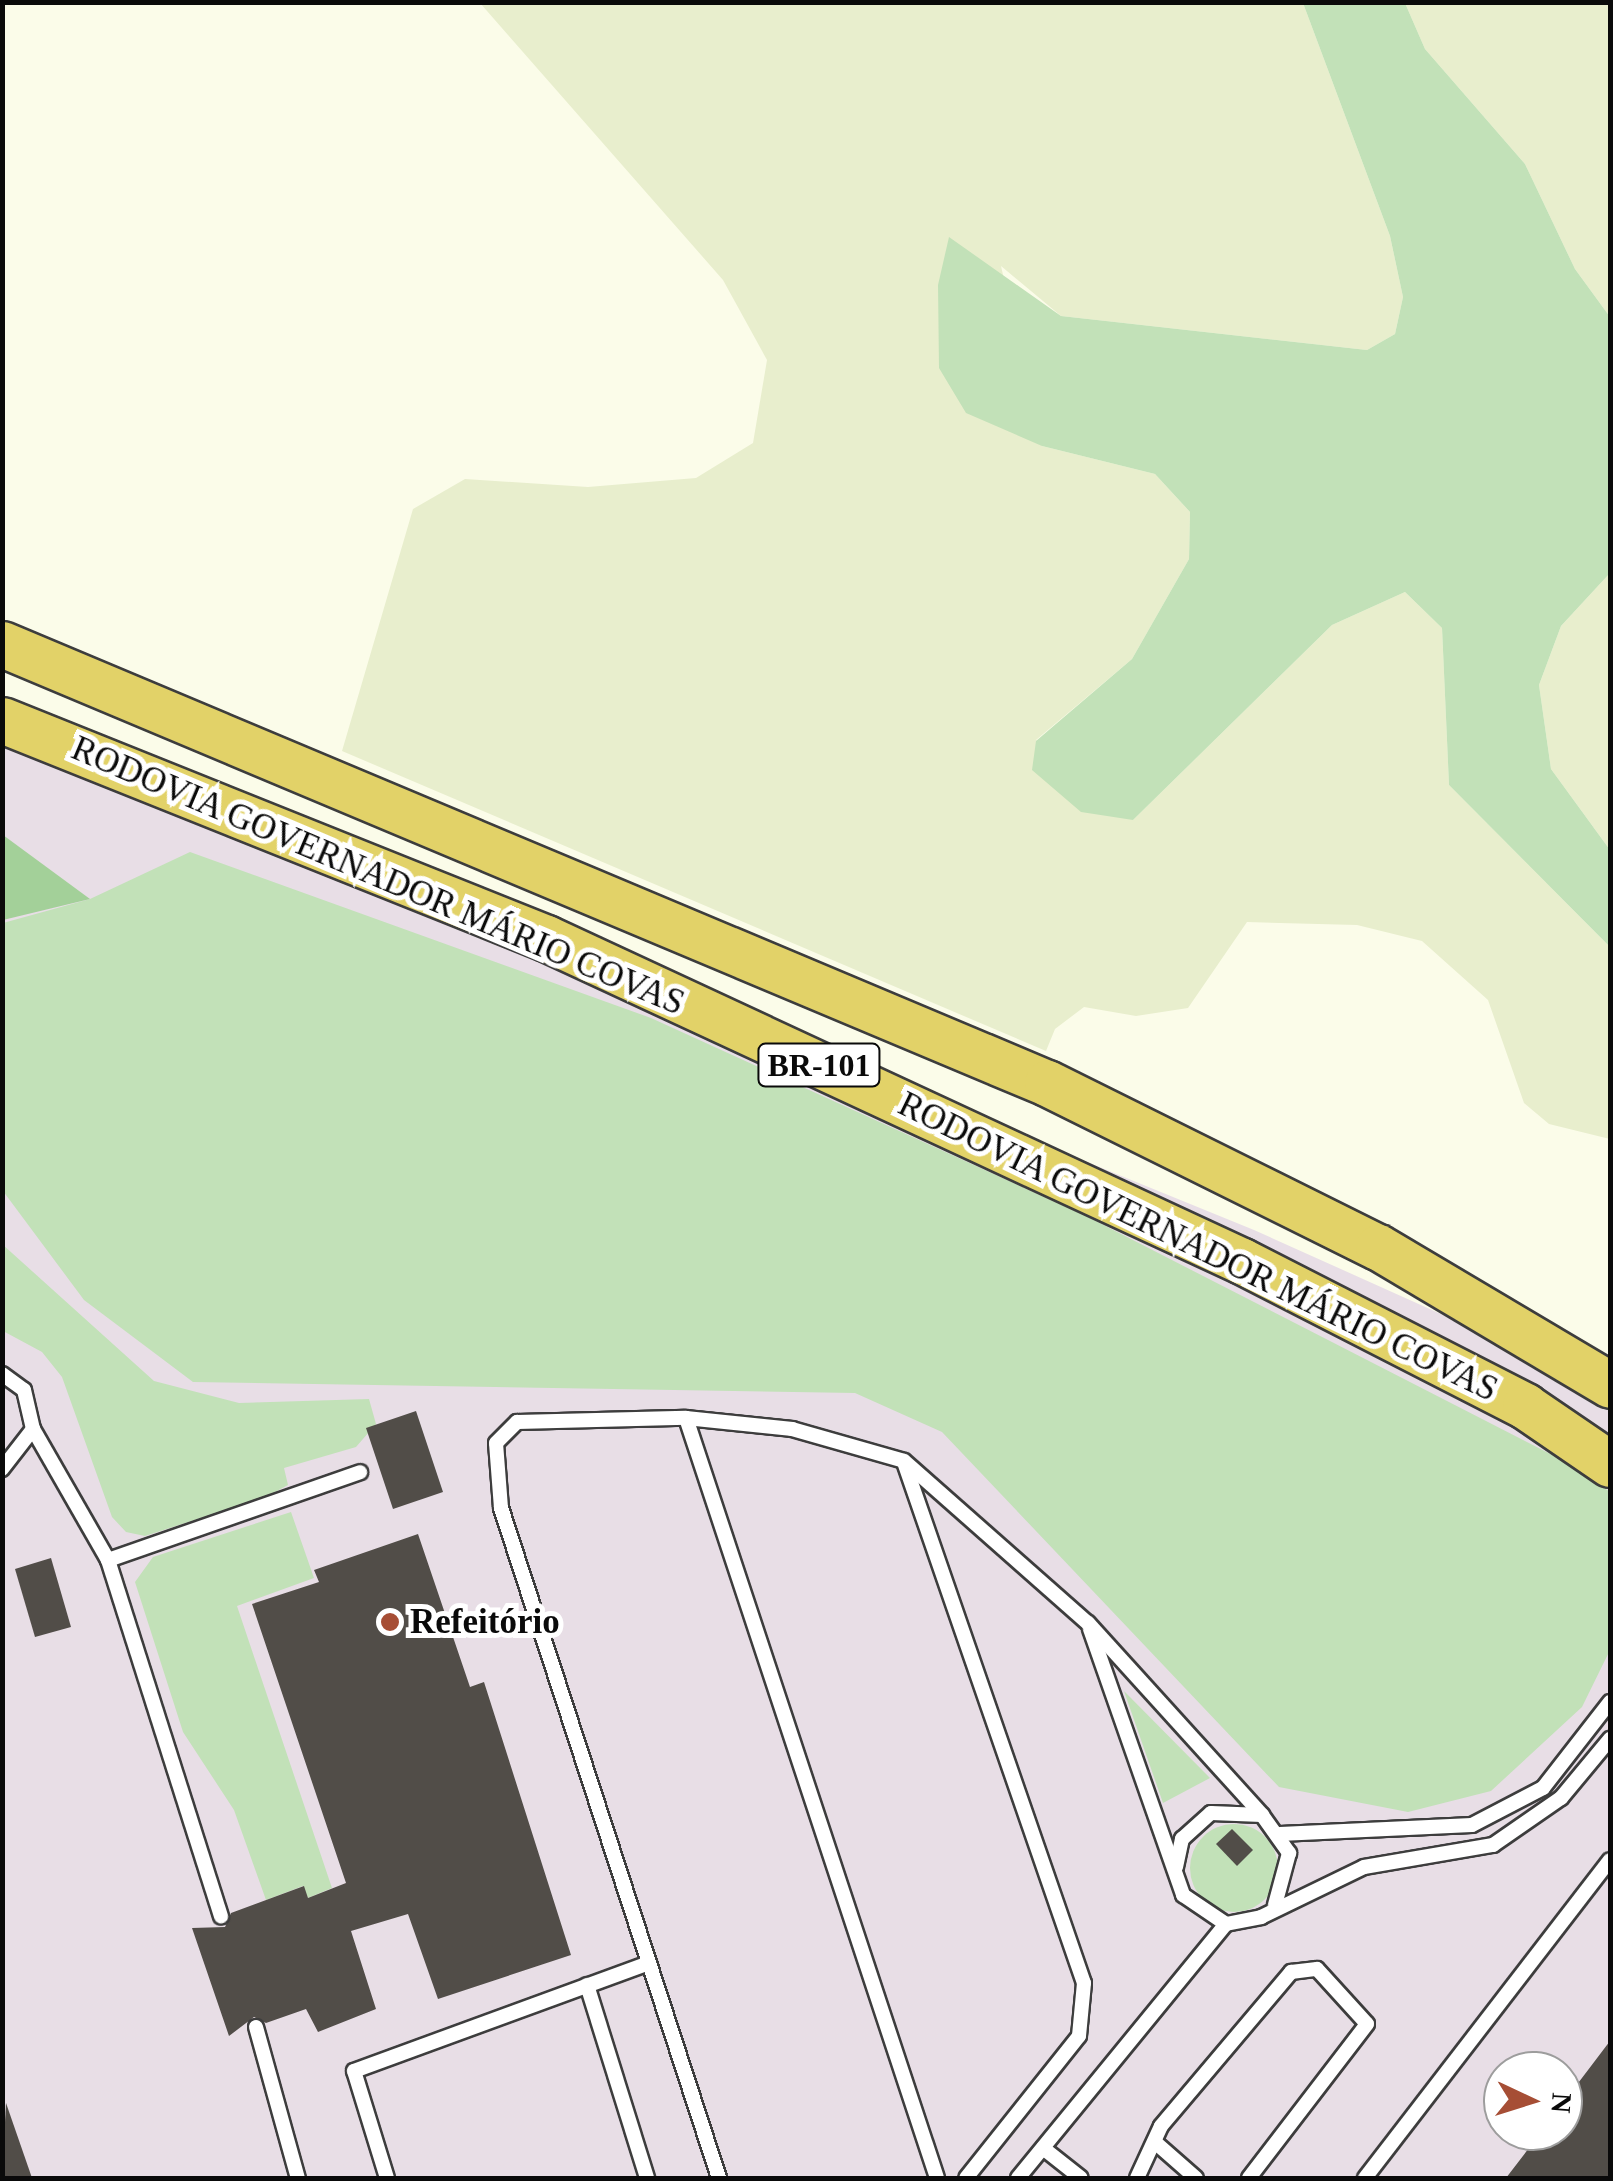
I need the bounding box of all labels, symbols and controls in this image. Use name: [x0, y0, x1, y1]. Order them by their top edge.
street label: RODOVIA GOVERNADOR MÁRIO COVAS: [64, 727, 692, 1025]
road number: BR-101: [756, 1038, 882, 1092]
street label: RODOVIA GOVERNADOR MÁRIO COVAS: [891, 1083, 1505, 1411]
place label: Refeitório: [410, 1601, 560, 1643]
marker: Refeitório: [379, 1611, 401, 1633]
north arrow: [1483, 2051, 1583, 2151]
text: N: [1545, 2092, 1578, 2114]

